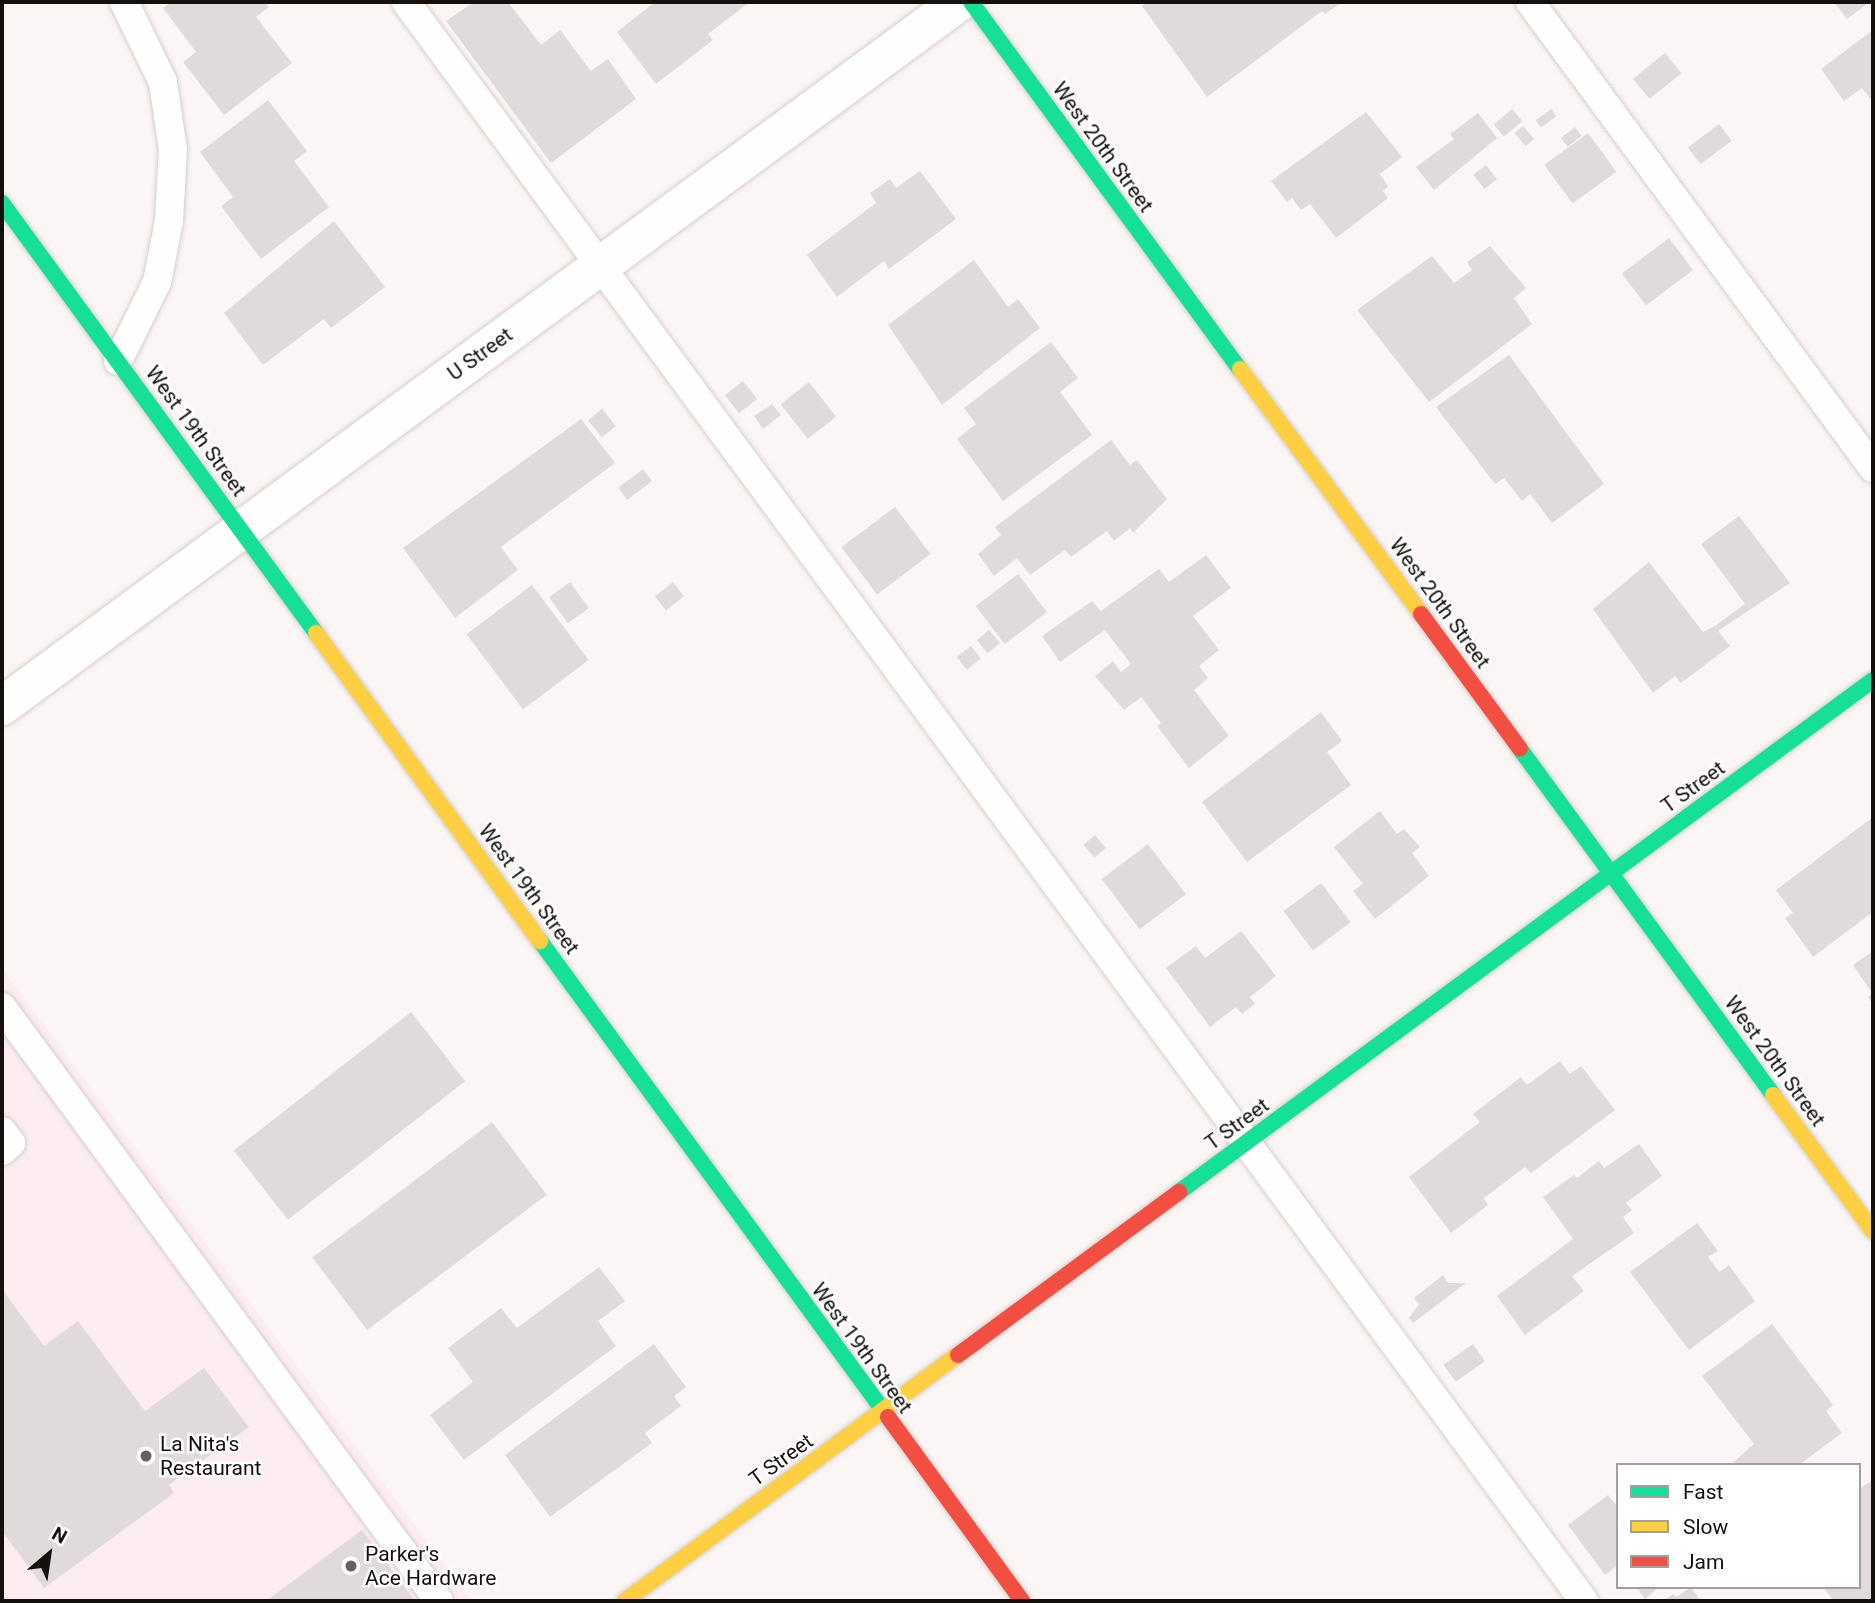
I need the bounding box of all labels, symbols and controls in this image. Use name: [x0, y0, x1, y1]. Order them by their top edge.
street label: West 20th Street: [1047, 77, 1159, 217]
street label: U Street: [443, 322, 517, 386]
street label: West 19th Street: [140, 361, 252, 501]
street label: West 20th Street: [1384, 533, 1496, 673]
street label: T Street: [1656, 755, 1730, 819]
street label: West 19th Street: [473, 819, 585, 959]
street label: West 20th Street: [1719, 991, 1831, 1131]
street label: T Street: [1200, 1092, 1274, 1156]
street label: West 19th Street: [806, 1278, 918, 1418]
street label: T Street: [744, 1428, 818, 1492]
place label: La Nita's Restaurant: [160, 1431, 261, 1481]
marker: La Nita's Restaurant: [138, 1448, 154, 1464]
legend: [1616, 1463, 1861, 1589]
text: Fast: [1683, 1480, 1723, 1504]
text: Slow: [1683, 1515, 1728, 1539]
north arrow: [14, 1519, 84, 1589]
text: N: [48, 1522, 71, 1549]
place label: Parker's Ace Hardware: [365, 1541, 496, 1591]
text: Jam: [1683, 1550, 1724, 1574]
marker: Parker's Ace Hardware: [343, 1558, 359, 1574]

